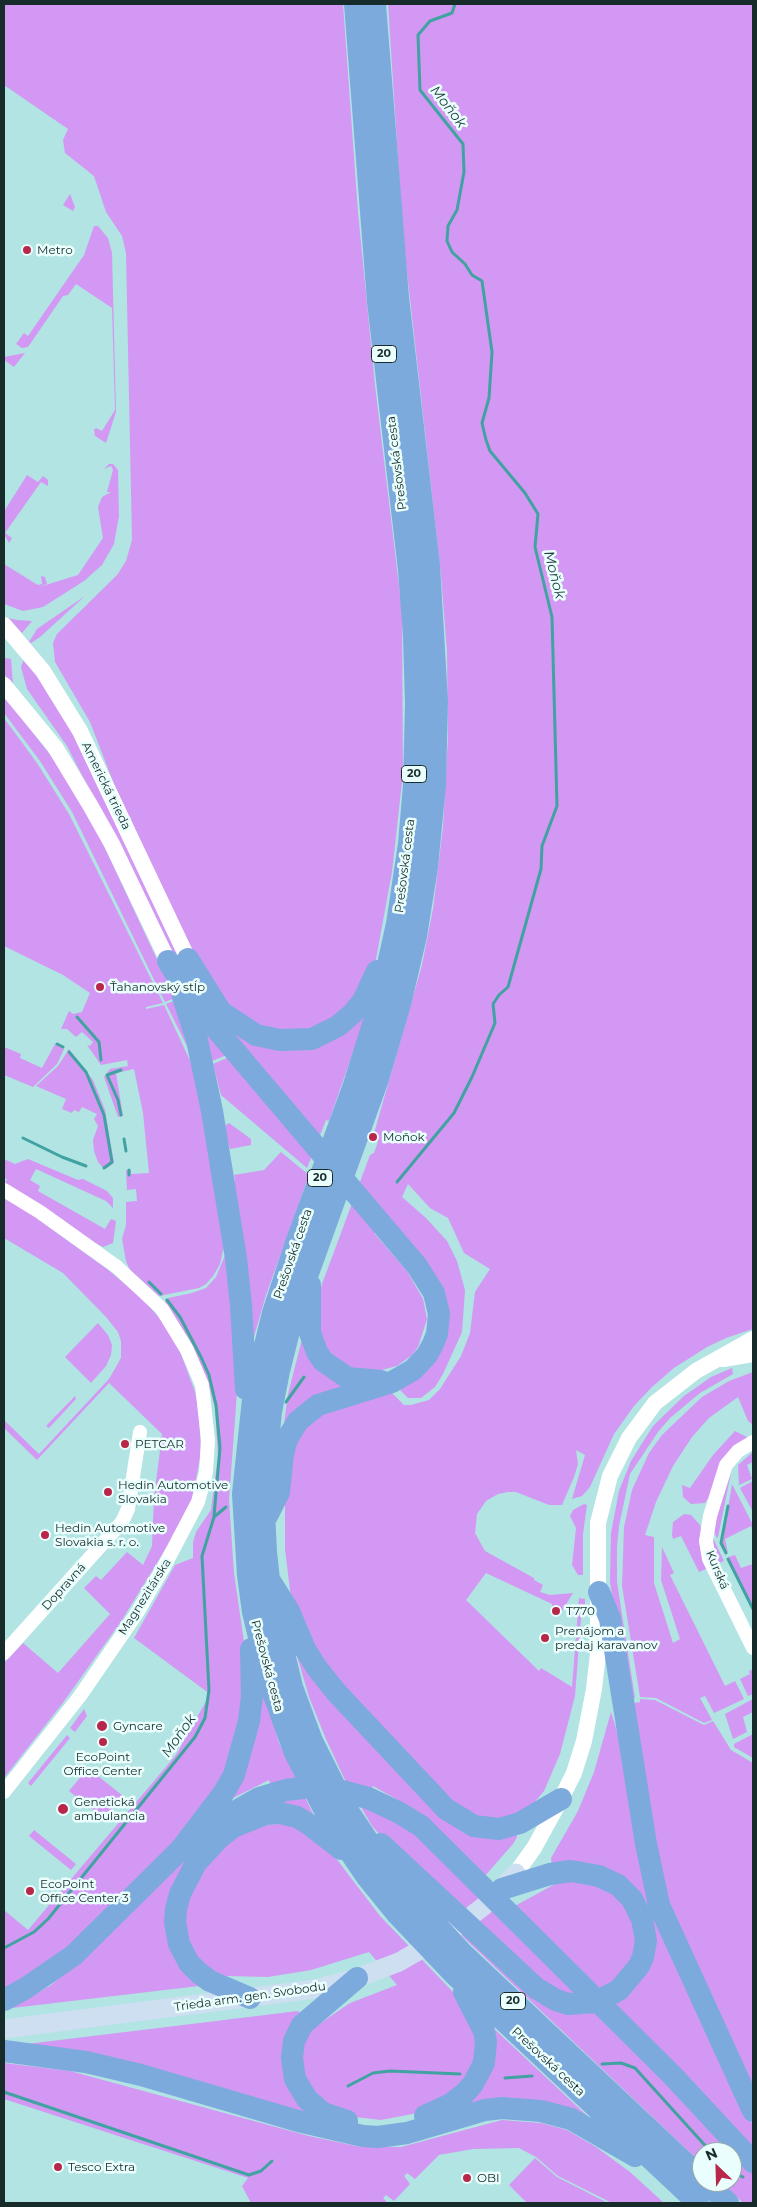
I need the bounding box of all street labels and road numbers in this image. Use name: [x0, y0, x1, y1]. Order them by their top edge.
road number: 20: [372, 346, 396, 362]
street label: Prešovská cesta: [384, 415, 410, 511]
street label: Americká trieda: [79, 740, 133, 832]
road number: 20: [402, 766, 426, 782]
street label: Prešovská cesta: [392, 818, 418, 914]
road number: 20: [308, 1170, 332, 1186]
street label: Prešovská cesta: [271, 1207, 315, 1301]
street label: Kurská: [702, 1548, 732, 1592]
street label: Magnezitárska: [116, 1556, 174, 1638]
street label: Dopravná: [39, 1560, 89, 1614]
street label: Prešovská cesta: [248, 1619, 286, 1713]
street label: Trieda arm. gen. Svobodu: [173, 1979, 327, 2015]
road number: 20: [500, 1992, 526, 2010]
street label: Prešovská cesta: [509, 2025, 587, 2099]

